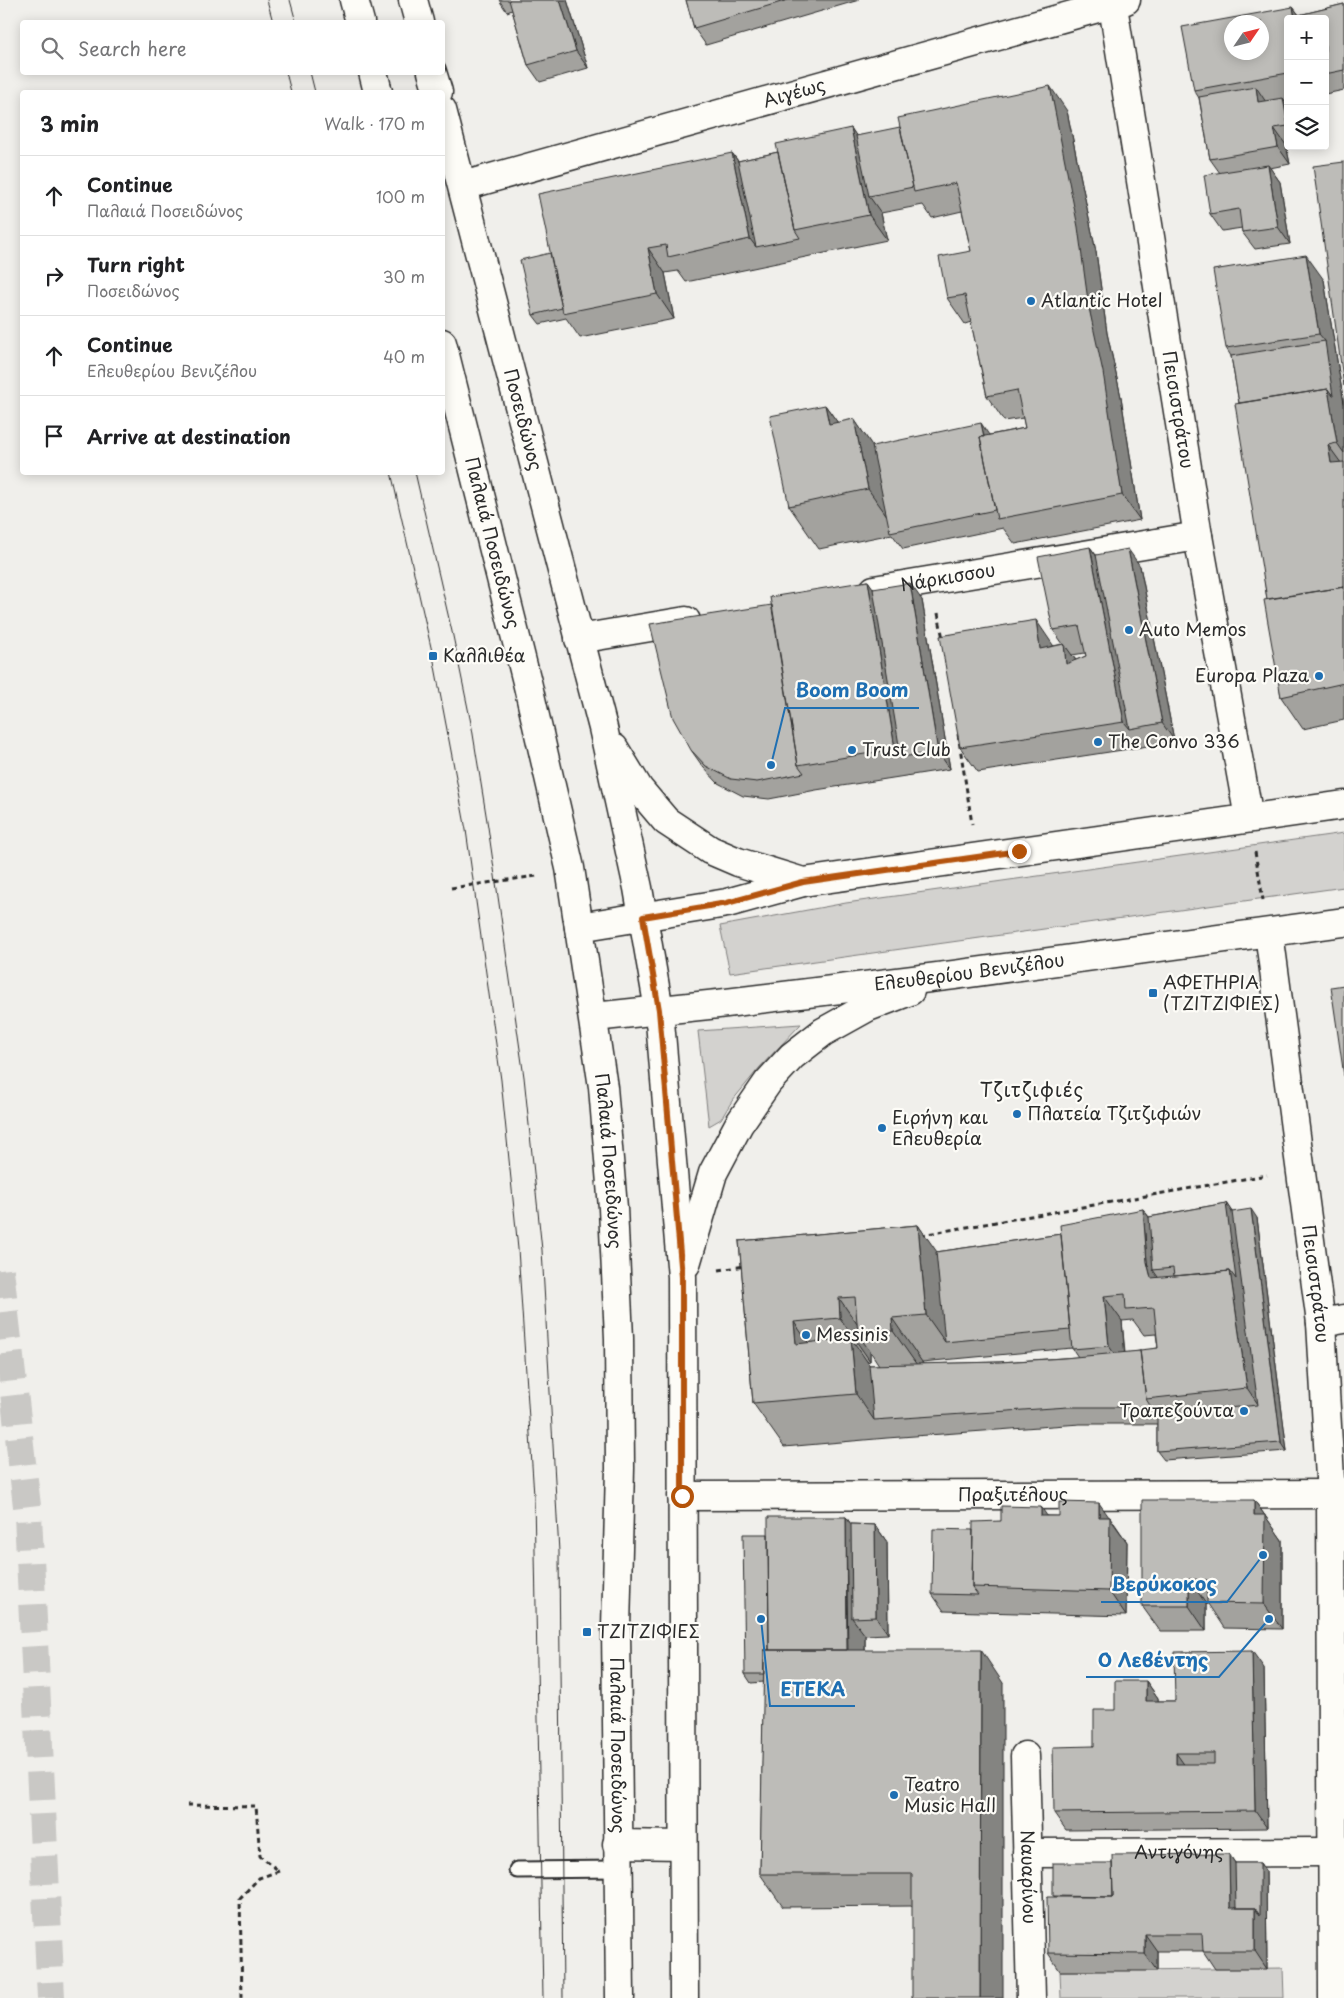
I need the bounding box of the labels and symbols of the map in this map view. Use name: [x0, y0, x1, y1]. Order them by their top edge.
north arrow: [1224, 15, 1269, 60]
street label: Αιγέως: [760, 70, 828, 113]
place label: Atlantic Hotel: [1041, 286, 1162, 313]
marker: Atlantic Hotel: [1025, 295, 1037, 307]
street label: Πεισιστράτου: [1156, 349, 1202, 470]
street label: Ποσειδώνος: [498, 365, 550, 473]
street label: Παλαιά Ποσειδώνος: [459, 454, 528, 631]
street label: Νάρκισσου: [898, 555, 997, 597]
place label: Auto Memos: [1139, 615, 1246, 642]
marker: Auto Memos: [1123, 624, 1135, 636]
place label: Καλλιθέα: [443, 641, 526, 668]
marker: Καλλιθέα: [427, 650, 439, 662]
place label: Europa Plaza: [1195, 661, 1310, 688]
marker: Europa Plaza: [1313, 670, 1325, 682]
callout: Boom Boom: [785, 674, 919, 708]
text: Boom Boom: [795, 675, 909, 703]
place label: The Convo 336: [1108, 727, 1240, 754]
place label: Trust Club: [862, 735, 951, 762]
marker: The Convo 336: [1092, 736, 1104, 748]
marker: Trust Club: [846, 744, 858, 756]
route end: [1008, 840, 1031, 863]
street label: Ελευθερίου Βενιζέλου: [873, 945, 1066, 997]
place label: ΑΦΕΤΗΡΙΑ (ΤΖΙΤΖΙΦΙΕΣ): [1163, 968, 1280, 1016]
marker: ΑΦΕΤΗΡΙΑ (ΤΖΙΤΖΙΦΙΕΣ): [1147, 987, 1159, 999]
street label: Παλαιά Ποσειδώνος: [589, 1071, 630, 1249]
district label: Τζιτζιφιές: [980, 1075, 1084, 1103]
place label: Πλατεία Τζιτζιφιών: [1027, 1099, 1202, 1126]
place label: Ειρήνη και Ελευθερία: [892, 1103, 989, 1151]
marker: Πλατεία Τζιτζιφιών: [1011, 1108, 1023, 1120]
marker: Ειρήνη και Ελευθερία: [876, 1122, 888, 1134]
street label: Πεισιστράτου: [1296, 1223, 1337, 1344]
place label: Messinis: [816, 1320, 888, 1347]
marker: Messinis: [800, 1329, 812, 1341]
place label: Τραπεζούντα: [1119, 1396, 1234, 1423]
marker: Τραπεζούντα: [1238, 1405, 1250, 1417]
street label: Πραξιτέλους: [958, 1480, 1068, 1507]
route start: [671, 1485, 694, 1508]
callout: Βερύκοκος: [1101, 1568, 1227, 1602]
text: Βερύκοκος: [1111, 1569, 1217, 1597]
place label: ΤΖΙΤΖΙΦΙΕΣ: [597, 1617, 700, 1644]
marker: ΤΖΙΤΖΙΦΙΕΣ: [581, 1626, 593, 1638]
callout: Ο Λεβέντης: [1086, 1643, 1219, 1677]
text: Ο Λεβέντης: [1098, 1645, 1208, 1673]
street label: Παλαιά Ποσειδώνος: [604, 1657, 633, 1834]
callout: ΕΤΕΚΑ: [770, 1672, 855, 1706]
text: ΕΤΕΚΑ: [780, 1674, 846, 1702]
place label: Teatro Music Hall: [904, 1770, 996, 1818]
marker: Teatro Music Hall: [888, 1789, 900, 1801]
street label: Ναυαρίνου: [1015, 1830, 1044, 1924]
street label: Αντιγόνης: [1134, 1837, 1224, 1865]

